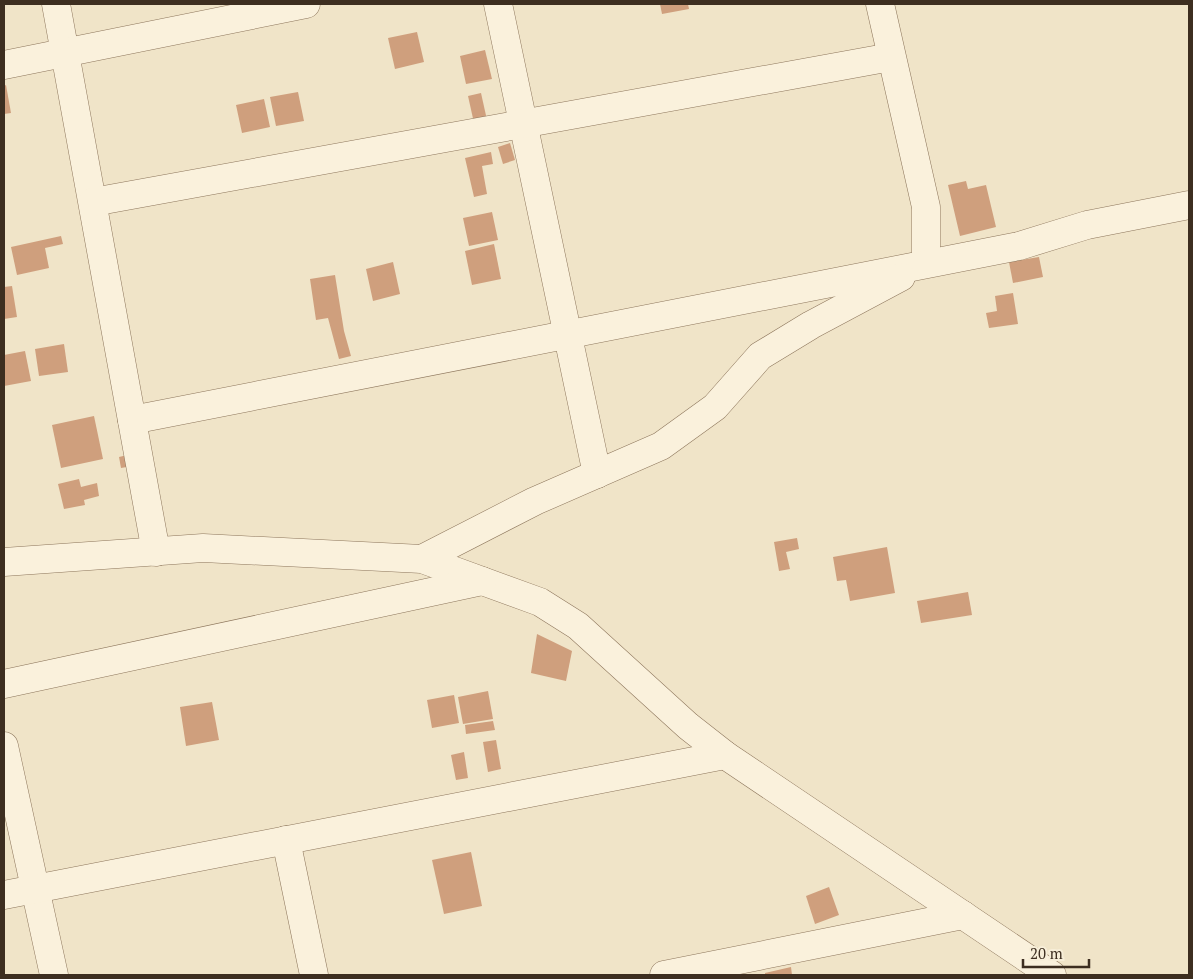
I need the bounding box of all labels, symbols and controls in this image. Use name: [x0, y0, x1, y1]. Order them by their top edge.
scale bar: [1023, 936, 1089, 968]
text: 20 m: [1030, 943, 1063, 963]

